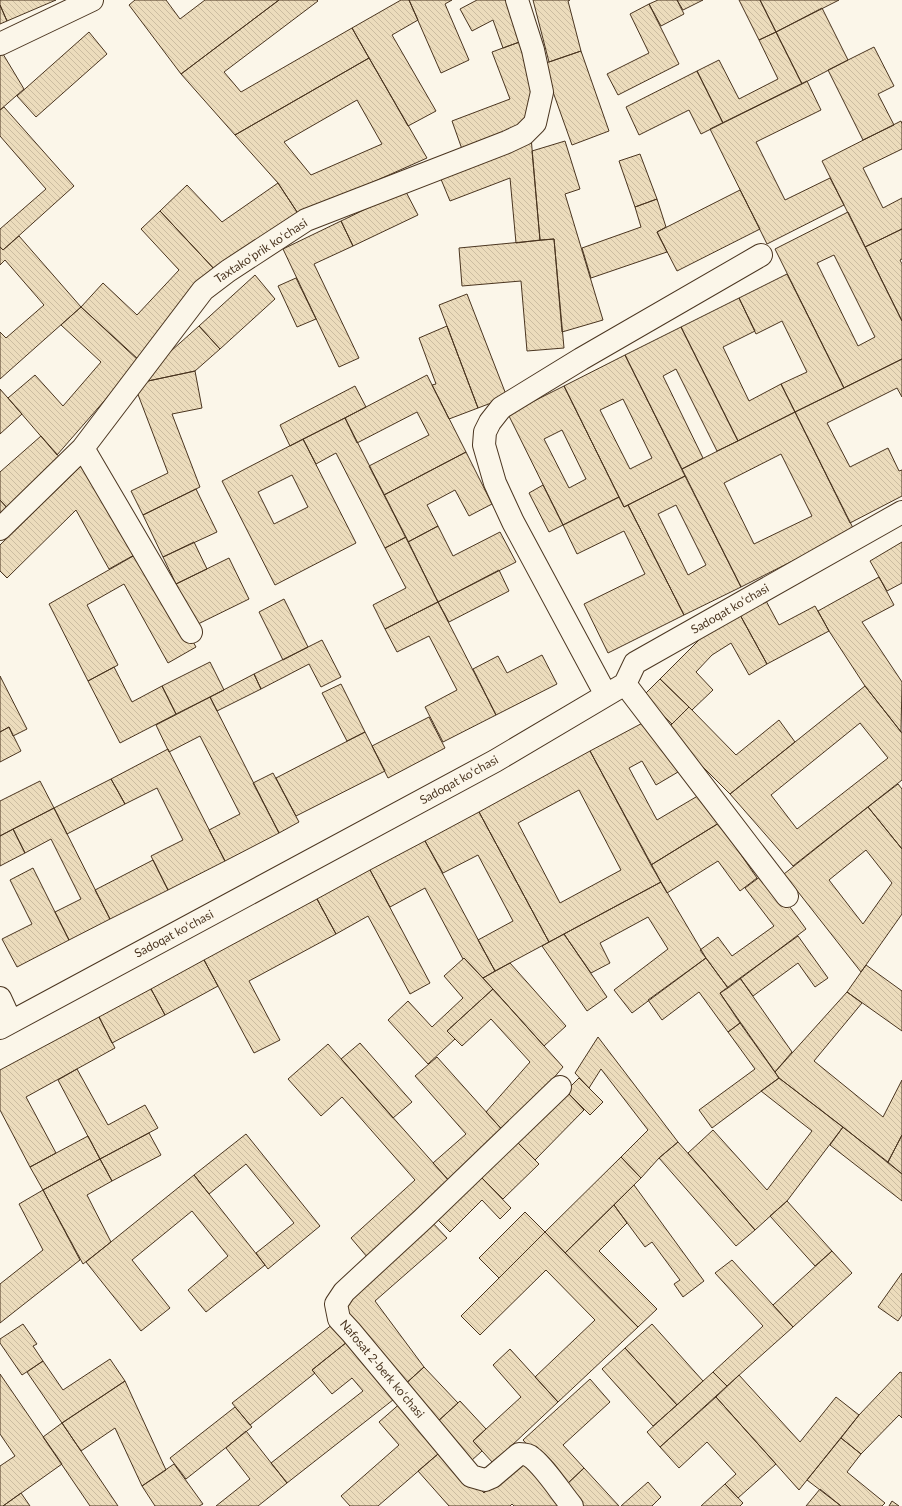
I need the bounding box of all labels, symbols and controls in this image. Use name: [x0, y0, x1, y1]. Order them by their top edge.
street label: Taxtakoʻprik koʻchasi: [211, 215, 310, 286]
street label: Sadoqat koʻchasi: [688, 580, 771, 637]
street label: Sadoqat koʻchasi: [417, 752, 501, 807]
street label: Sadoqat koʻchasi: [132, 906, 216, 961]
street label: Nafosat 2-berk koʻchasi: [337, 1316, 428, 1421]

